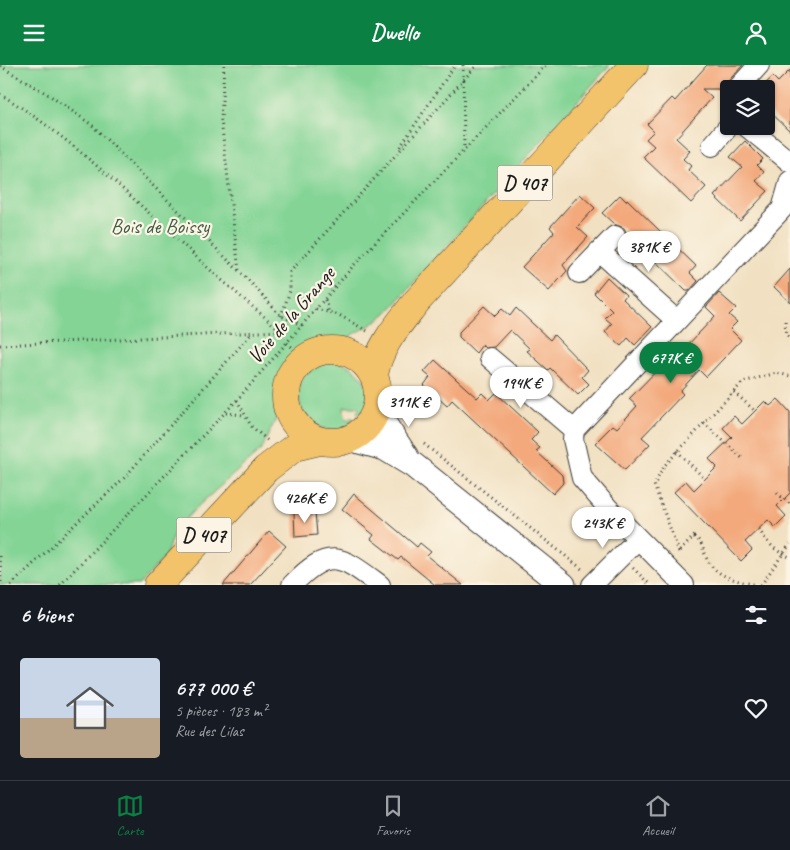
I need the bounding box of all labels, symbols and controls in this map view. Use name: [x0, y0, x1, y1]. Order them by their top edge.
icon: menu: [20, 19, 48, 47]
text: Dwello: [371, 19, 419, 47]
icon: person: [742, 19, 770, 47]
map controls: [720, 80, 775, 135]
button: layers: [720, 80, 775, 135]
road number: D 407: [498, 165, 552, 201]
park label: Bois de Boissy: [111, 213, 211, 239]
pin: 381K €: [608, 231, 690, 273]
text: 381K €: [629, 237, 669, 257]
street label: Voie de la Grange: [242, 259, 342, 369]
pin: 677K €: [630, 341, 712, 384]
text: 677K €: [650, 348, 692, 368]
pin: 194K €: [480, 367, 562, 409]
text: 194K €: [501, 373, 541, 393]
pin: 311K €: [368, 385, 450, 428]
text: 311K €: [389, 392, 429, 412]
pin: 426K €: [264, 481, 346, 524]
text: 426K €: [284, 488, 326, 508]
pin: 243K €: [562, 507, 644, 549]
text: 243K €: [583, 513, 623, 533]
road number: D 407: [176, 517, 232, 553]
icon: filters: [742, 601, 770, 629]
text: 6 biens: [20, 602, 72, 628]
text: 677 000 €: [175, 675, 252, 701]
icon: home: [60, 678, 120, 738]
icon: heart: [742, 694, 770, 722]
text: 5 pièces · 183 m²: [175, 701, 267, 721]
text: Rue des Lilas: [175, 721, 243, 741]
tab: Carte: [116, 792, 144, 839]
tab: Favoris: [376, 792, 410, 839]
tab: Accueil: [642, 792, 674, 839]

